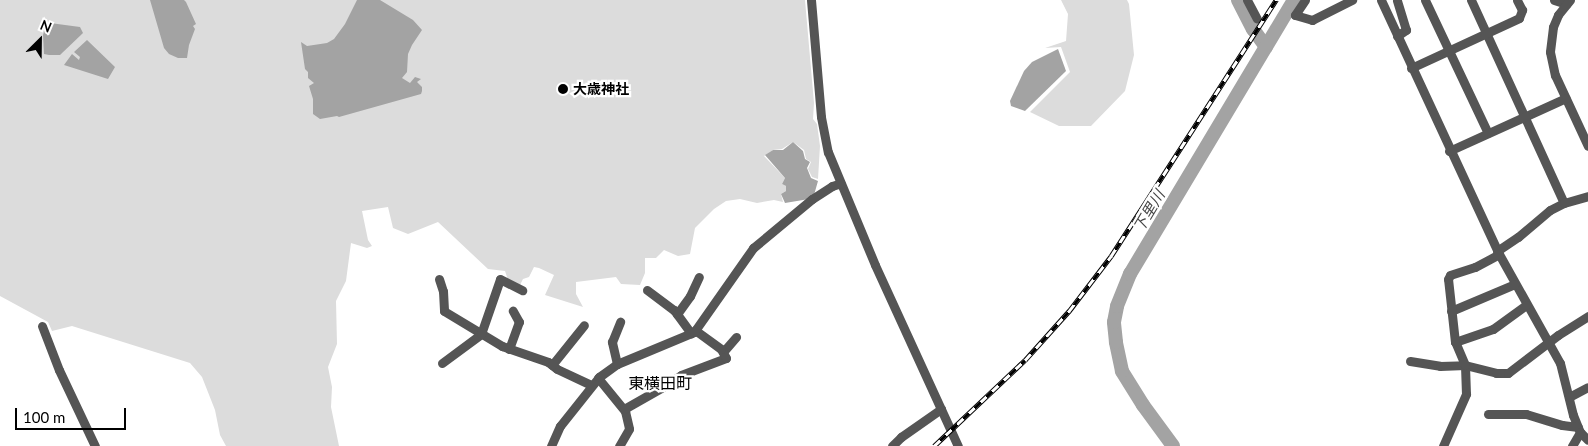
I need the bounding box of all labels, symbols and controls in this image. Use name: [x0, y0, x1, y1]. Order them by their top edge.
north arrow: [15, 15, 65, 65]
text: N: [38, 16, 54, 36]
place label: 大歳神社: [573, 81, 629, 97]
marker: 大歳神社: [557, 83, 569, 95]
water label: 下里川: [1130, 187, 1168, 235]
district label: 東横田町: [628, 373, 692, 393]
scale bar: [18, 398, 129, 430]
text: 100 m: [23, 408, 65, 426]

